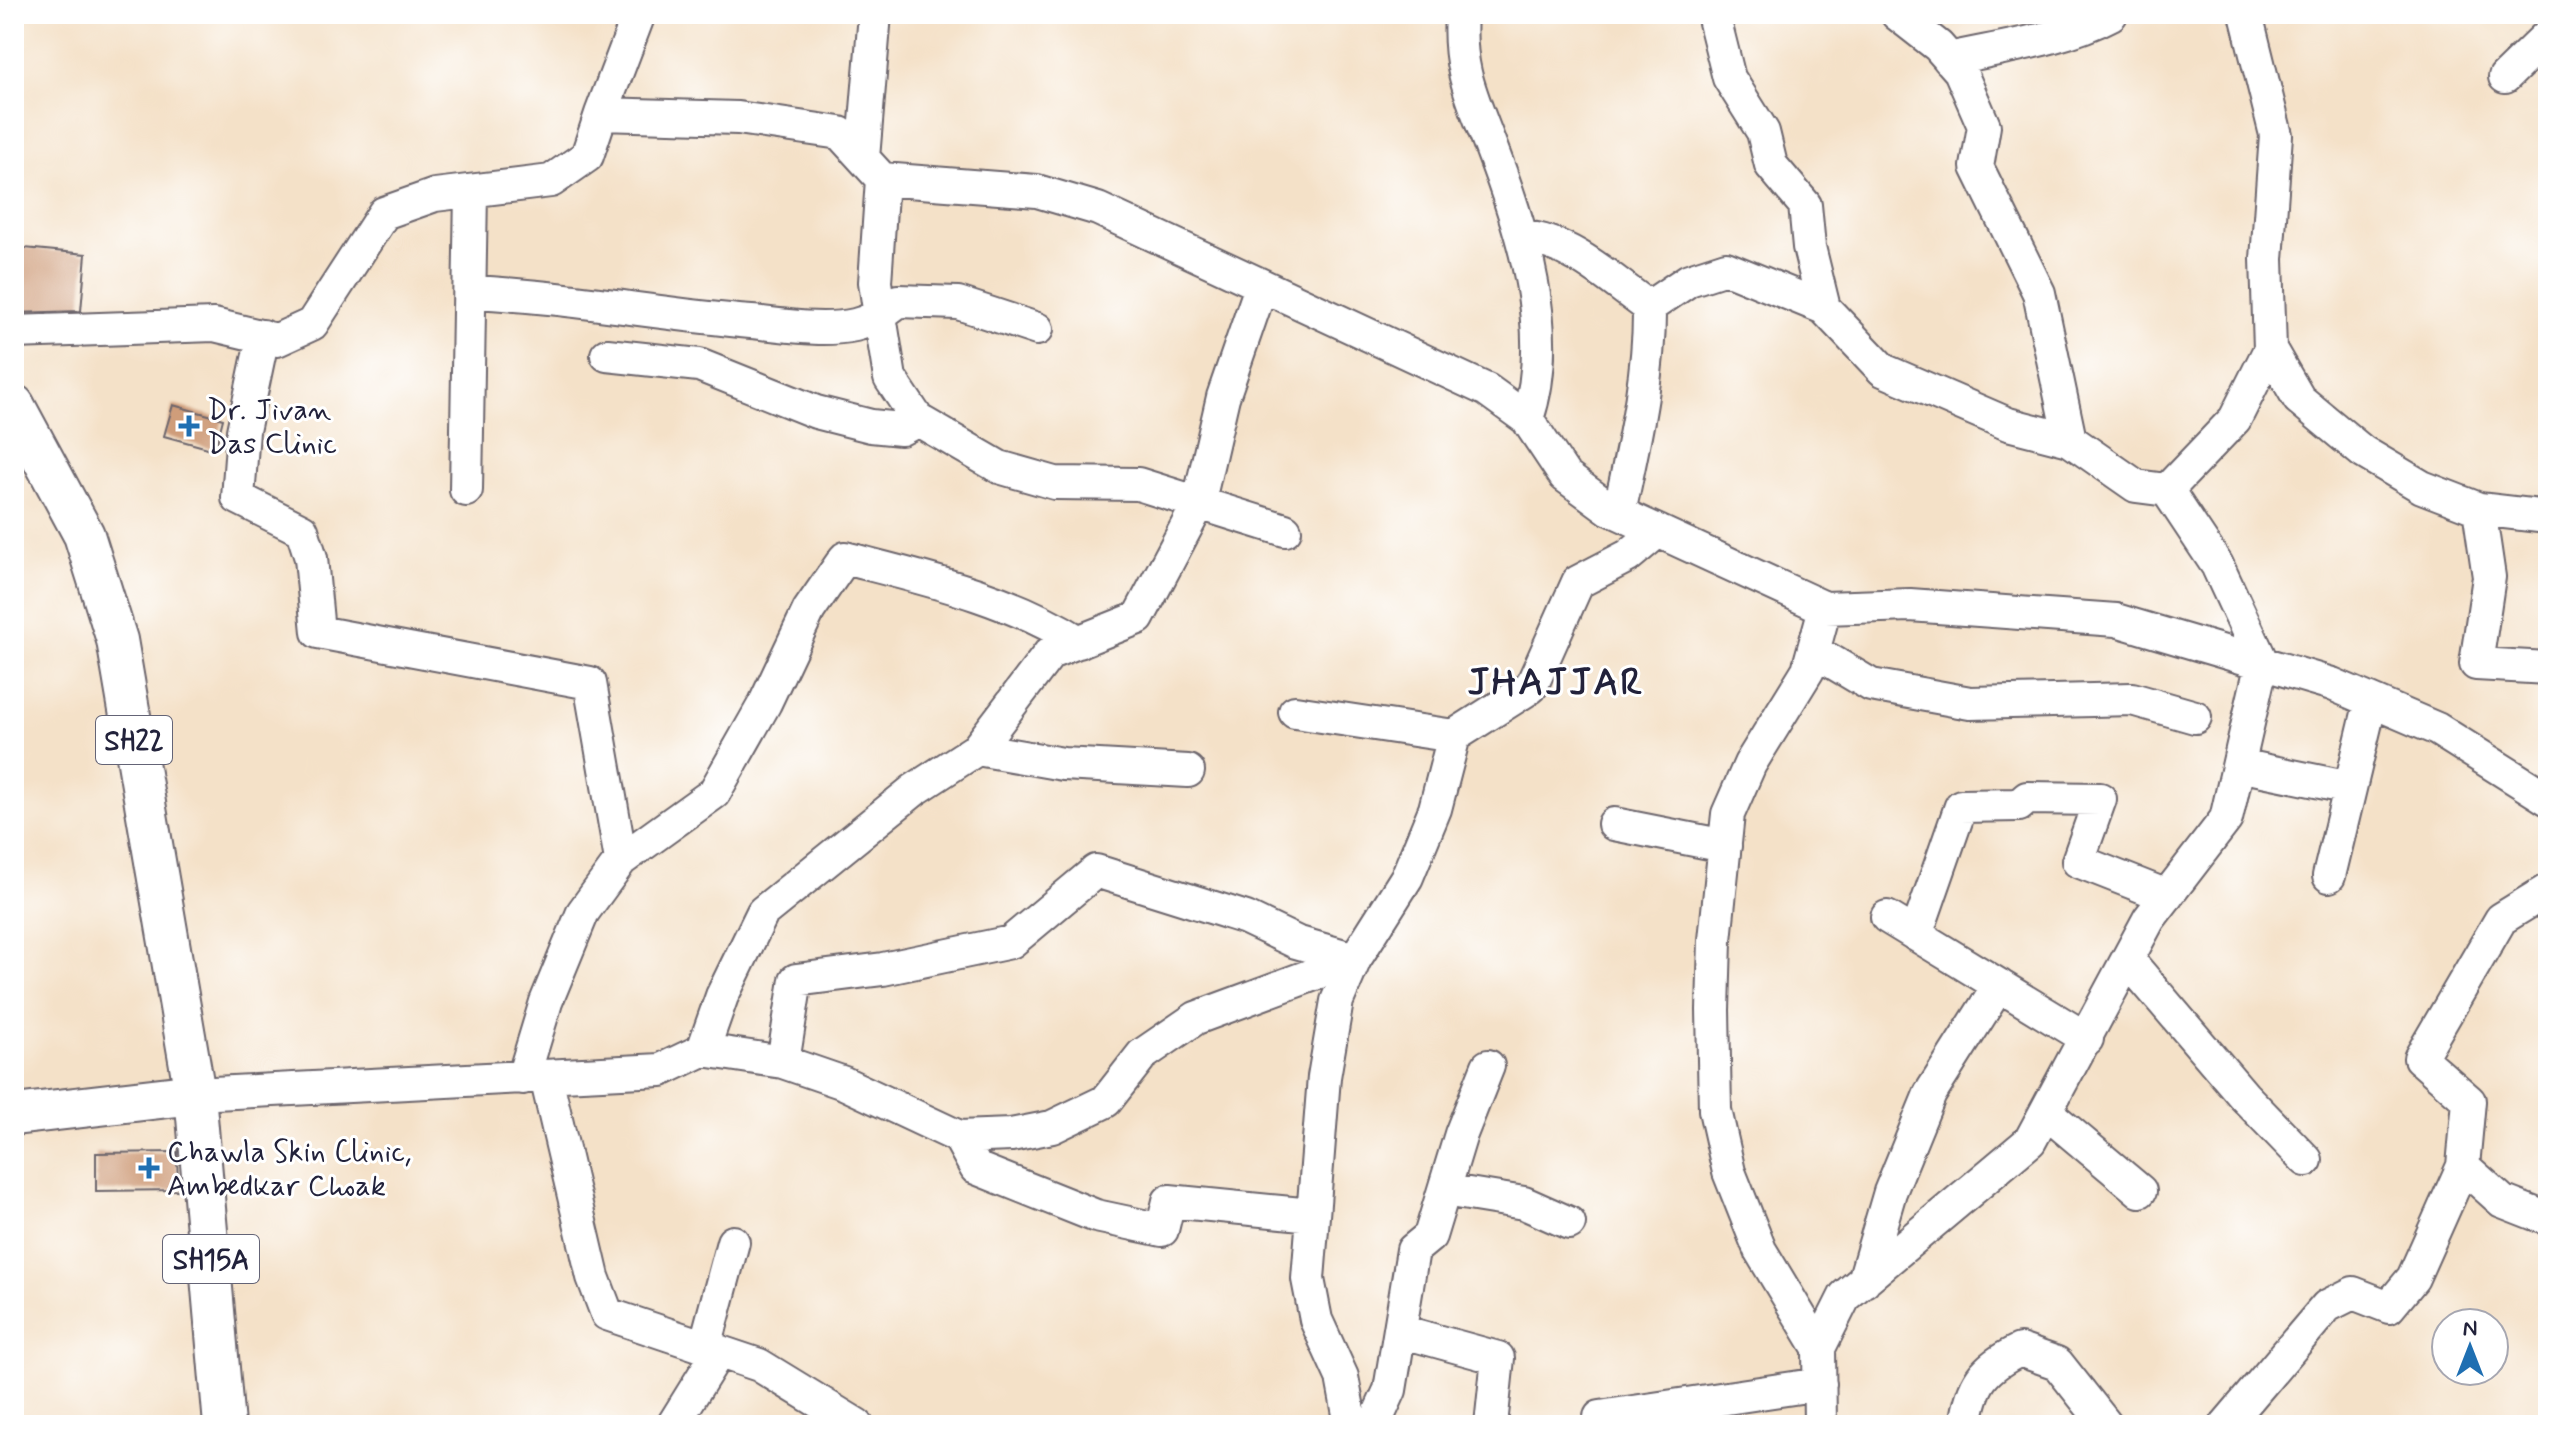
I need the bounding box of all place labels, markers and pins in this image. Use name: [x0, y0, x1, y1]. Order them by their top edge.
place label: Dr. Jivan Das Clinic: [207, 391, 337, 464]
marker: Dr. Jivan Das Clinic: [178, 415, 200, 437]
place label: Chawla Skin Clinic, Ambedkar Choak: [167, 1133, 411, 1206]
marker: Chawla Skin Clinic, Ambedkar Choak: [138, 1157, 160, 1179]

